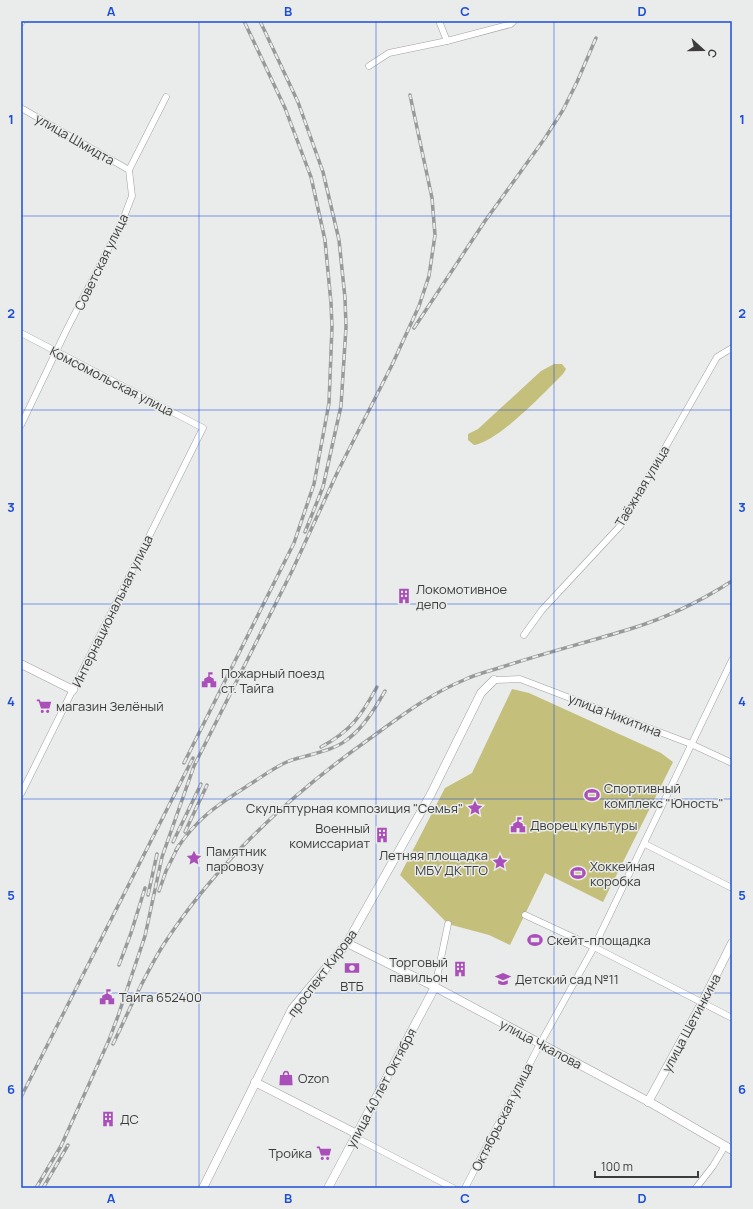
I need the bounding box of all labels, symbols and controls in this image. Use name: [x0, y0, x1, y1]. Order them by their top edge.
text: A: [107, 2, 116, 20]
text: B: [284, 2, 292, 20]
text: C: [460, 2, 470, 20]
text: D: [637, 2, 647, 20]
north arrow: [683, 30, 723, 70]
text: С: [704, 47, 721, 60]
street label: улица Шмидта: [32, 109, 118, 169]
text: 1: [8, 110, 14, 128]
text: 1: [739, 110, 745, 128]
street label: Советская улица: [70, 211, 132, 313]
text: 2: [7, 304, 15, 322]
text: 2: [738, 304, 746, 322]
street label: Комсомольская улица: [47, 342, 177, 420]
street label: Таёжная улица: [611, 442, 673, 530]
text: 3: [7, 498, 15, 516]
text: 3: [738, 498, 746, 516]
street label: Интернациональная улица: [67, 532, 157, 690]
place label: Локомотивное депо: [416, 580, 508, 613]
building icon: Локомотивное депо: [395, 587, 413, 605]
place label: Пожарный поезд ст. Тайга: [221, 664, 325, 697]
public building icon: Пожарный поезд ст. Тайга: [200, 671, 218, 689]
street label: улица Никитина: [566, 689, 664, 741]
text: 4: [7, 692, 15, 710]
text: 4: [738, 692, 746, 710]
supermarket icon: магазин Зелёный: [35, 697, 53, 715]
place label: магазин Зелёный: [56, 697, 164, 715]
place label: Спортивный комплекс "Юность": [604, 779, 724, 812]
sports icon: Спортивный комплекс "Юность": [583, 786, 601, 804]
place label: Скульптурная композиция "Семья": [246, 799, 463, 817]
place icon: Скульптурная композиция "Семья": [466, 799, 484, 817]
public building icon: Дворец культуры: [509, 816, 527, 834]
place label: Дворец культуры: [530, 816, 637, 834]
place label: Военный комиссариат: [289, 819, 370, 852]
building icon: Военный комиссариат: [373, 826, 391, 844]
place label: Памятник паровозу: [206, 842, 267, 875]
place label: Летняя площадка МБУ ДК ТГО: [379, 846, 489, 879]
place icon: Памятник паровозу: [185, 849, 203, 867]
place icon: Летняя площадка МБУ ДК ТГО: [491, 853, 509, 871]
place label: Хоккейная коробка: [590, 857, 655, 890]
sports icon: Хоккейная коробка: [569, 864, 587, 882]
text: 5: [7, 886, 15, 904]
text: 5: [738, 886, 746, 904]
street label: проспект Кирова: [283, 926, 361, 1020]
sports icon: Скейт-площадка: [526, 931, 544, 949]
place label: Скейт-площадка: [547, 931, 651, 949]
place label: Торговый павильон: [389, 953, 448, 986]
bank icon: ВТБ: [343, 959, 361, 977]
building icon: Торговый павильон: [451, 960, 469, 978]
school or university icon: Детский сад №11: [494, 970, 512, 988]
place label: Детский сад №11: [515, 970, 619, 988]
street label: улица Щетинкина: [657, 971, 725, 1075]
place label: ВТБ: [340, 977, 364, 995]
public building icon: Тайга 652400: [98, 988, 116, 1006]
place label: Тайга 652400: [119, 988, 202, 1006]
street label: улица Чкалова: [497, 1015, 585, 1073]
street label: улица 40 лет Октября: [342, 1025, 420, 1151]
street label: Октябрьская улица: [467, 1060, 537, 1174]
shop icon: Ozon: [277, 1069, 295, 1087]
place label: Ozon: [298, 1069, 329, 1087]
text: 6: [7, 1080, 15, 1098]
text: 6: [738, 1080, 746, 1098]
building icon: ДС: [99, 1110, 117, 1128]
place label: ДС: [120, 1110, 139, 1128]
place label: Тройка: [268, 1144, 312, 1162]
supermarket icon: Тройка: [315, 1144, 333, 1162]
scale bar: [595, 1153, 698, 1179]
text: 100 m: [601, 1158, 633, 1175]
text: A: [107, 1189, 116, 1207]
text: B: [284, 1189, 292, 1207]
text: C: [460, 1189, 470, 1207]
text: D: [637, 1189, 647, 1207]

